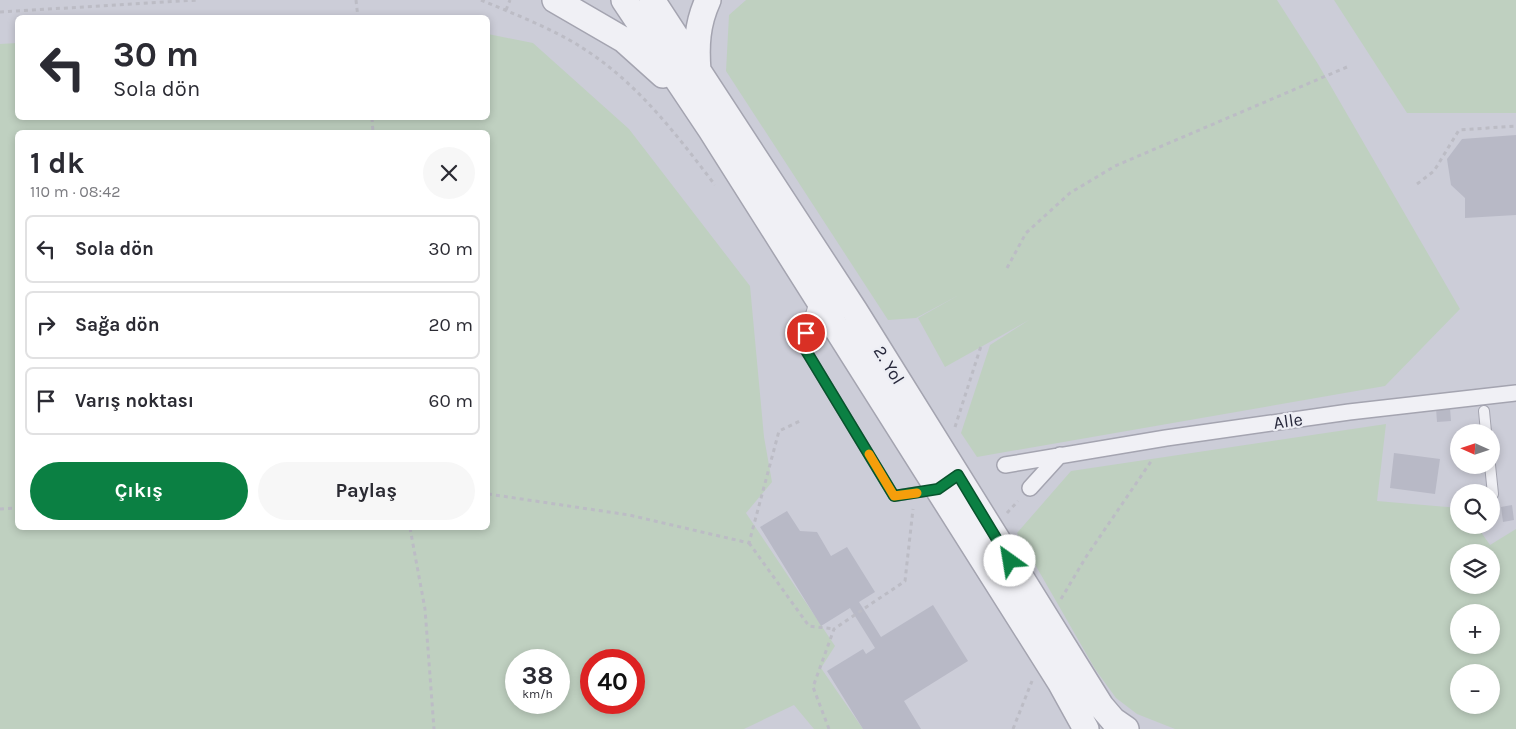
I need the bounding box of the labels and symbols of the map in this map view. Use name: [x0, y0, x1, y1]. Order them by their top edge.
pin: [785, 312, 827, 354]
street label: 2. Yol: [869, 342, 909, 388]
street label: Alle: [1272, 408, 1304, 434]
north arrow: [1450, 424, 1500, 474]
position arrow: [983, 534, 1035, 586]
speed limit sign: 40: [580, 649, 645, 714]

